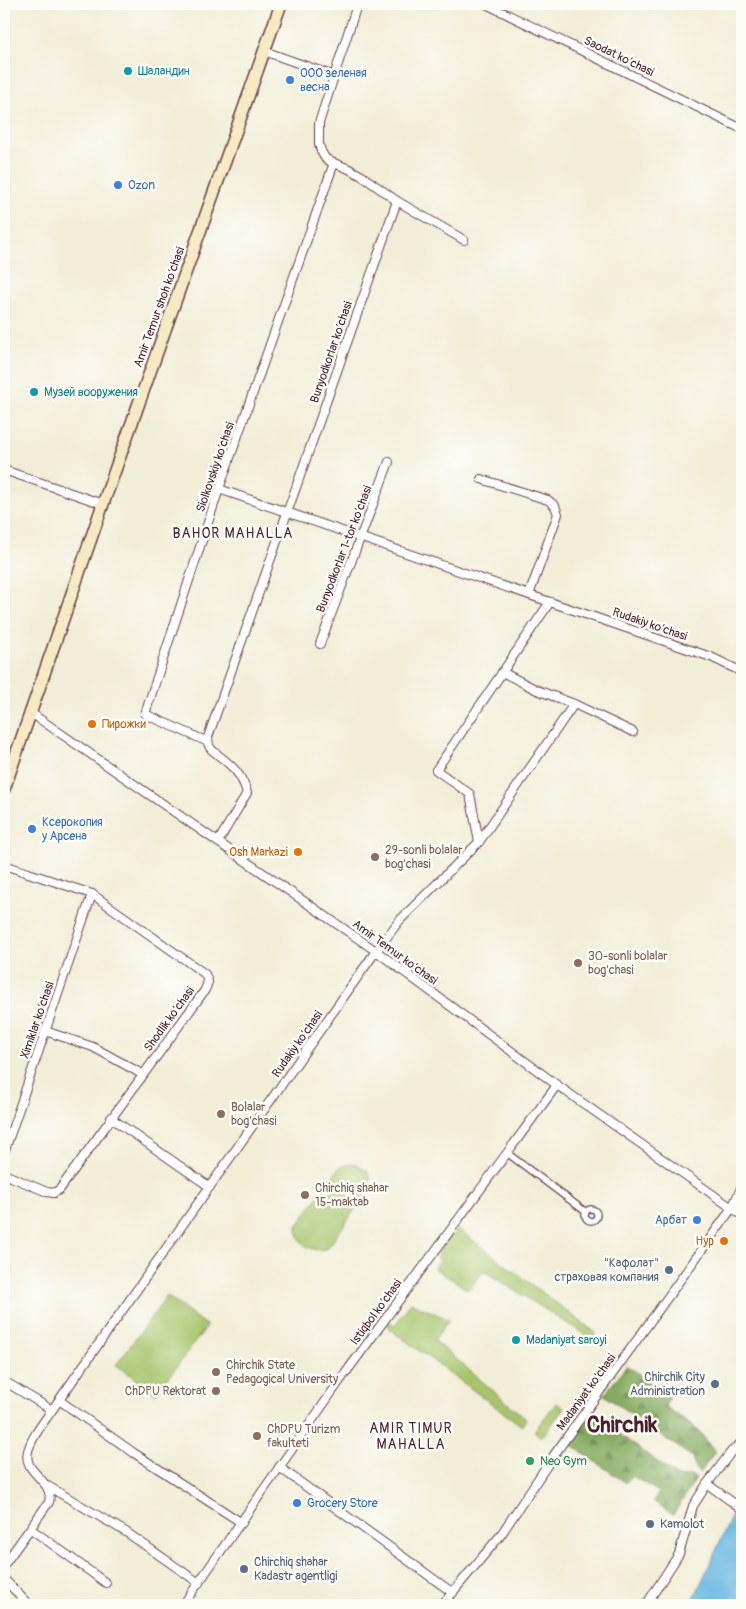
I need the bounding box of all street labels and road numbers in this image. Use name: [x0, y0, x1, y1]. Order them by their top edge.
street label: Saodat ko‘chasi: [581, 33, 656, 80]
street label: Amir Temur shoh ko‘chasi: [131, 245, 188, 369]
street label: Bunyodkorlar ko‘chasi: [307, 299, 356, 405]
street label: Siolkovskiy ko‘chasi: [193, 420, 238, 514]
street label: Bunyodkorlar 1-tor ko‘chasi: [313, 484, 376, 615]
street label: Rudakiy ko‘chasi: [610, 605, 689, 644]
street label: Amir Temur ko‘chasi: [349, 917, 440, 988]
street label: Ximiklar ko‘chasi: [17, 980, 58, 1061]
street label: Shodlik ko‘chasi: [141, 984, 198, 1055]
street label: Rudakiy ko‘chasi: [269, 1008, 326, 1081]
street label: Istiqbol ko‘chasi: [347, 1276, 405, 1348]
street label: Madaniyat ko‘chasi: [554, 1351, 619, 1433]

